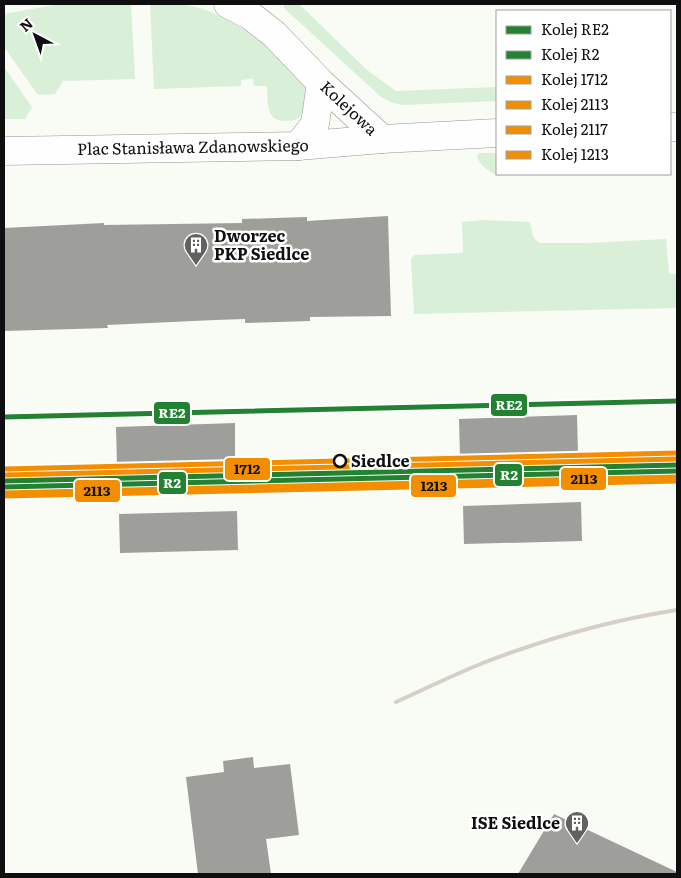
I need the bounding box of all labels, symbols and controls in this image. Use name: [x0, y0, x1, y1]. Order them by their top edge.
north arrow: [10, 10, 60, 60]
legend: [496, 10, 671, 175]
text: N: [15, 13, 37, 36]
text: Kolej RE2: [541, 17, 609, 40]
text: Kolej R2: [541, 42, 600, 65]
text: Kolej 1712: [541, 67, 608, 90]
street label: Kolejowa: [316, 74, 384, 140]
text: Kolej 2113: [541, 92, 609, 115]
text: Kolej 2117: [541, 117, 608, 140]
street label: Plac Stanisława Zdanowskiego: [77, 132, 309, 160]
text: Kolej 1213: [541, 142, 609, 165]
place label: Dworzec PKP Siedlce: [214, 223, 309, 265]
building icon: Dworzec PKP Siedlce: [183, 232, 209, 266]
line badge: RE2: [490, 393, 528, 417]
text: RE2: [495, 394, 523, 414]
line badge: RE2: [153, 401, 191, 425]
text: RE2: [158, 402, 186, 422]
place label: Siedlce: [351, 448, 410, 472]
marker: Siedlce: [333, 454, 347, 468]
line badge: 1712: [224, 457, 271, 481]
text: 1712: [234, 458, 261, 478]
line badge: R2: [494, 463, 523, 487]
text: R2: [500, 464, 518, 484]
line badge: 2113: [560, 467, 607, 491]
text: 2113: [571, 468, 598, 488]
line badge: R2: [158, 471, 187, 495]
text: R2: [163, 472, 181, 492]
line badge: 1213: [410, 474, 457, 498]
text: 1213: [421, 475, 448, 495]
line badge: 2113: [74, 479, 121, 503]
text: 2113: [84, 480, 111, 500]
place label: ISE Siedlce: [471, 810, 560, 834]
building icon: ISE Siedlce: [564, 810, 590, 844]

